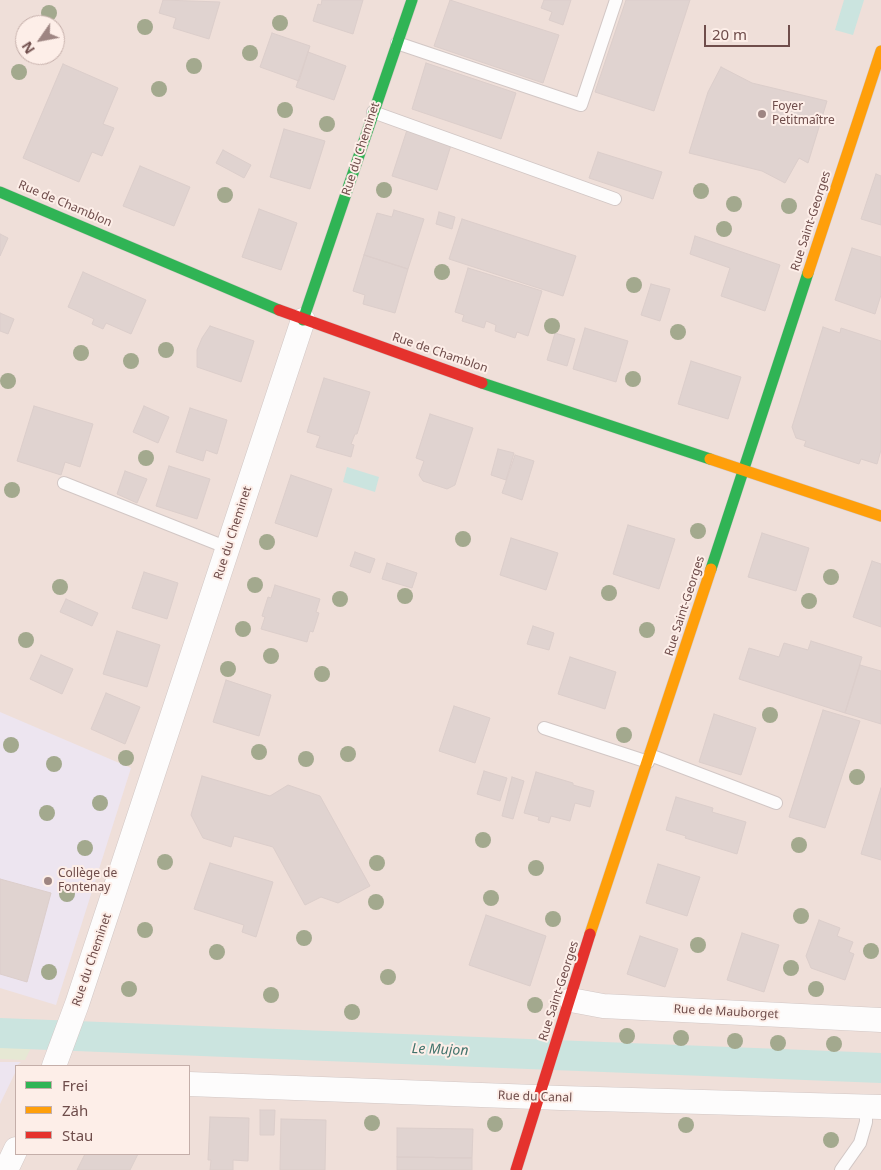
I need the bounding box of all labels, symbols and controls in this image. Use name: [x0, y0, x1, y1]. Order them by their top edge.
north arrow: [15, 15, 65, 65]
scale bar: [706, 15, 792, 47]
text: 20 m: [712, 24, 747, 44]
text: N: [17, 38, 39, 58]
place label: Foyer Petitmaître: [772, 100, 835, 128]
street label: Rue du Cheminet: [339, 101, 383, 197]
marker: Foyer Petitmaître: [756, 108, 768, 120]
street label: Rue Saint-Georges: [788, 169, 834, 273]
street label: Rue de Chamblon: [16, 178, 114, 230]
street label: Rue de Chamblon: [390, 330, 490, 376]
street label: Rue du Cheminet: [211, 485, 255, 581]
street label: Rue Saint-Georges: [662, 554, 708, 658]
place label: Collège de Fontenay: [58, 867, 117, 895]
marker: Collège de Fontenay: [42, 875, 54, 887]
street label: Rue du Cheminet: [69, 912, 115, 1008]
street label: Rue Saint-Georges: [536, 939, 582, 1043]
street label: Rue de Mauborget: [673, 1002, 779, 1022]
water label: Le Mujon: [411, 1041, 469, 1059]
legend: [15, 1065, 190, 1155]
text: Frei: [62, 1075, 88, 1095]
street label: Rue du Canal: [498, 1089, 572, 1105]
text: Zäh: [62, 1100, 88, 1120]
text: Stau: [62, 1125, 93, 1145]

